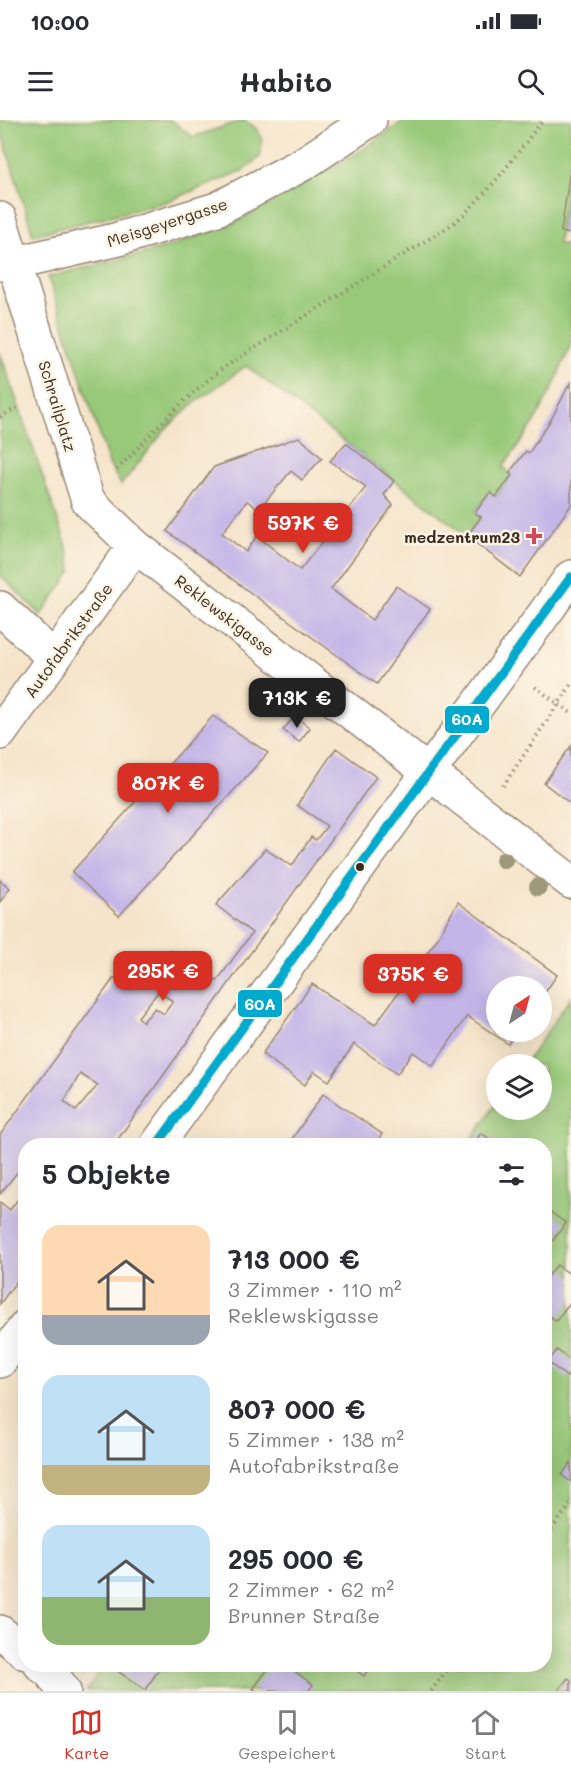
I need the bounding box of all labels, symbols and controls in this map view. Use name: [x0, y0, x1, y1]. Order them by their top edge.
text: 10:00: [30, 7, 89, 36]
text: Habito: [239, 64, 332, 99]
icon: menu: [24, 65, 57, 98]
icon: search: [514, 65, 547, 98]
street label: Meisgeyergasse: [104, 193, 230, 251]
street label: Schrailplatz: [34, 358, 82, 454]
pin: 597K €: [254, 503, 352, 554]
text: 597K €: [267, 509, 339, 535]
place label: medzentrum23: [404, 526, 520, 547]
marker: medzentrum23: [525, 527, 543, 545]
street label: Reklewskigasse: [171, 570, 279, 660]
street label: Autofabrikstraße: [19, 578, 117, 702]
pin: 713K €: [248, 678, 346, 729]
text: 713K €: [263, 684, 331, 710]
line badge: 60A: [444, 705, 490, 734]
text: 60A: [451, 708, 483, 729]
pin: 807K €: [119, 763, 217, 814]
text: 807K €: [132, 769, 204, 795]
unlabelled marker: [354, 861, 366, 873]
pin: 295K €: [114, 951, 212, 1002]
pin: 375K €: [364, 954, 462, 1005]
text: 295K €: [127, 957, 199, 983]
text: 375K €: [377, 960, 449, 986]
north arrow: [486, 976, 552, 1042]
map controls: [486, 976, 552, 1120]
line badge: 60A: [237, 989, 283, 1018]
text: 60A: [244, 993, 276, 1014]
button: layers: [486, 1054, 552, 1120]
text: 5 Objekte: [42, 1157, 171, 1191]
icon: filters: [495, 1158, 528, 1191]
text: 713 000 €: [228, 1242, 360, 1276]
icon: home: [90, 1249, 162, 1321]
text: 3 Zimmer · 110 m²: [228, 1276, 402, 1302]
text: Reklewskigasse: [228, 1302, 379, 1328]
text: 807 000 €: [228, 1392, 365, 1426]
icon: home: [90, 1399, 162, 1471]
text: 5 Zimmer · 138 m²: [228, 1426, 404, 1452]
text: Autofabrikstraße: [228, 1452, 399, 1478]
text: 295 000 €: [228, 1542, 363, 1576]
icon: home: [90, 1549, 162, 1621]
text: 2 Zimmer · 62 m²: [228, 1576, 394, 1602]
text: Brunner Straße: [228, 1602, 380, 1628]
tab: Karte: [65, 1706, 109, 1763]
tab: Gespeichert: [238, 1706, 336, 1763]
tab: Start: [465, 1706, 506, 1763]

